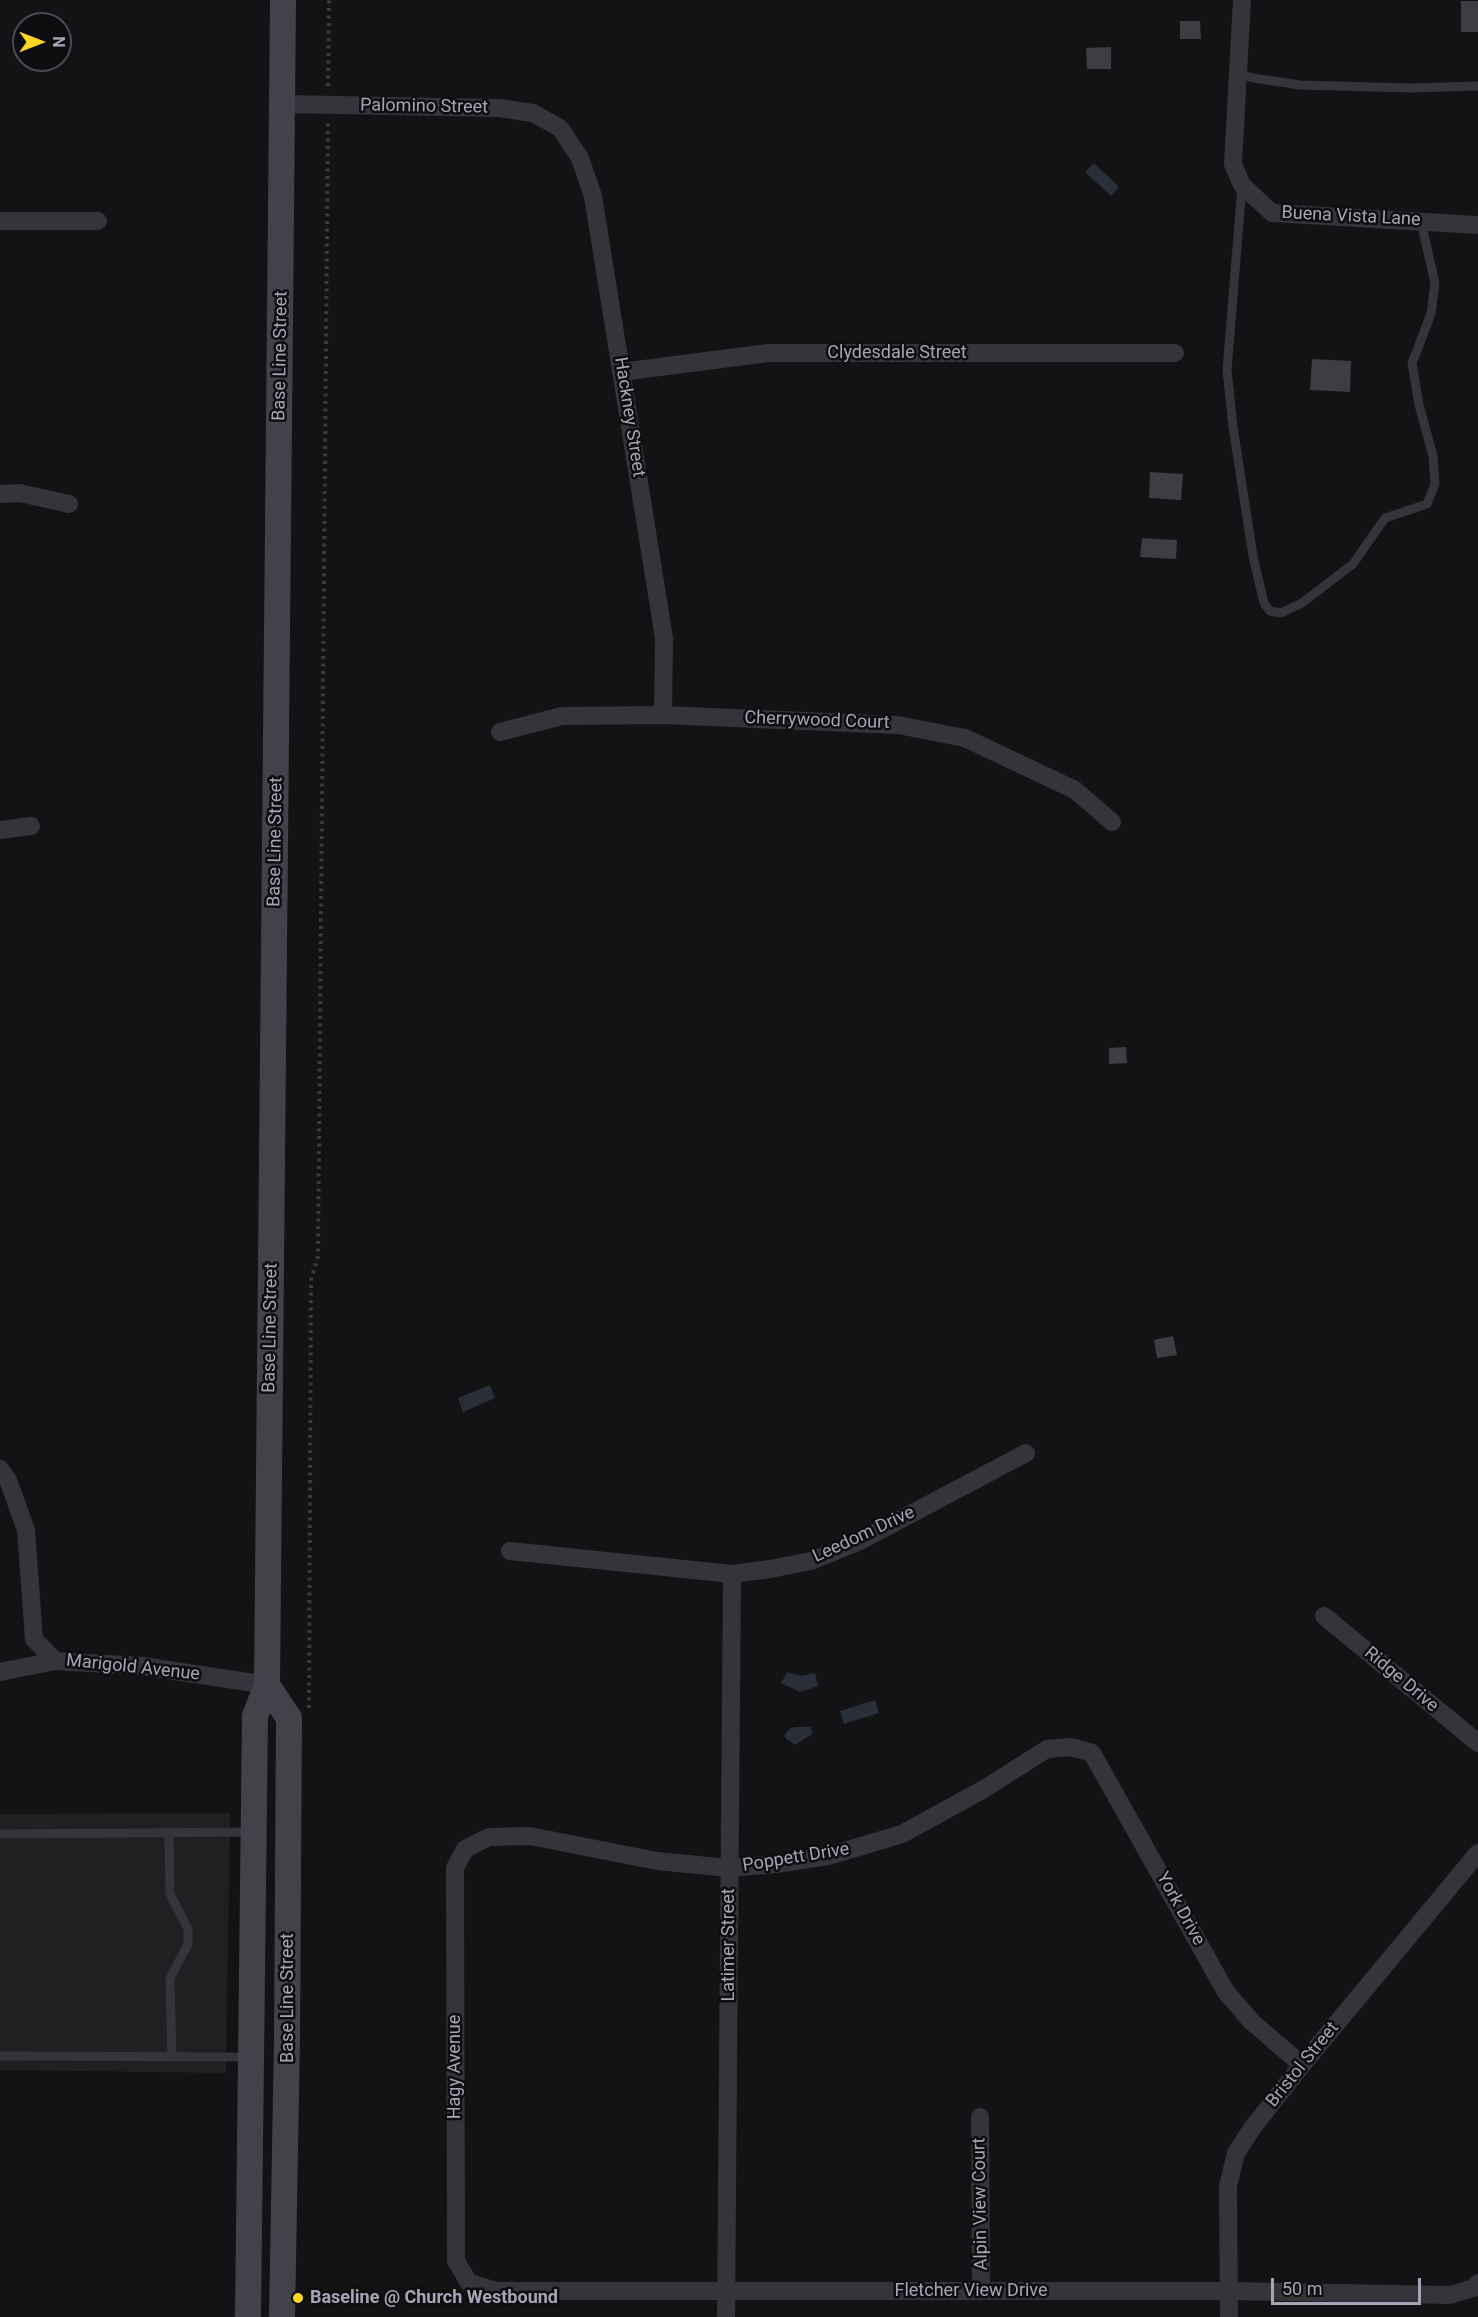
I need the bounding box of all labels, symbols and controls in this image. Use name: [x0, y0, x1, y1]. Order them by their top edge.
north arrow: [12, 12, 72, 72]
text: N: [49, 36, 68, 48]
street label: Palomino Street: [360, 95, 488, 119]
street label: Buena Vista Lane: [1281, 203, 1421, 231]
street label: Base Line Street: [269, 291, 293, 421]
street label: Clydesdale Street: [827, 342, 967, 364]
street label: Hackney Street: [609, 356, 649, 478]
street label: Cherrywood Court: [744, 708, 890, 734]
street label: Base Line Street: [264, 777, 288, 907]
street label: Base Line Street: [259, 1263, 283, 1393]
street label: Leedom Drive: [810, 1502, 918, 1568]
street label: Ridge Drive: [1360, 1643, 1442, 1717]
street label: Marigold Avenue: [65, 1650, 201, 1686]
street label: Poppett Drive: [741, 1839, 851, 1877]
street label: York Drive: [1151, 1869, 1209, 1949]
street label: Latimer Street: [718, 1888, 740, 2002]
street label: Base Line Street: [277, 1933, 299, 2063]
street label: Hagy Avenue: [444, 2015, 466, 2119]
street label: Bristol Street: [1262, 2018, 1344, 2112]
street label: Alpin View Court: [969, 2137, 993, 2271]
scale bar: [1274, 2266, 1424, 2304]
text: 50 m: [1282, 2278, 1322, 2299]
street label: Fletcher View Drive: [894, 2280, 1048, 2302]
place label: Baseline @ Church Westbound: [310, 2287, 558, 2309]
marker: Baseline @ Church Westbound: [291, 2291, 305, 2305]

